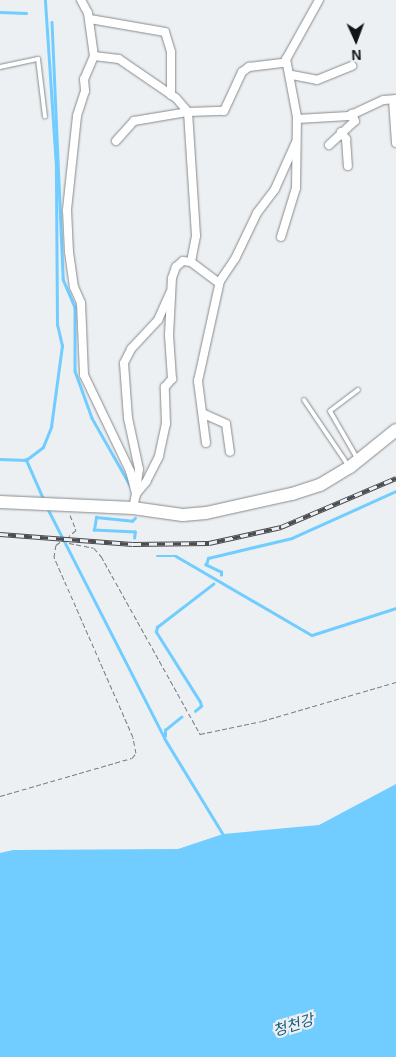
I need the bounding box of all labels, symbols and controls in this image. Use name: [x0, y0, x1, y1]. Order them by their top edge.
north arrow: [331, 15, 381, 65]
text: N: [351, 47, 362, 63]
water label: 청천강: [271, 1010, 315, 1040]

